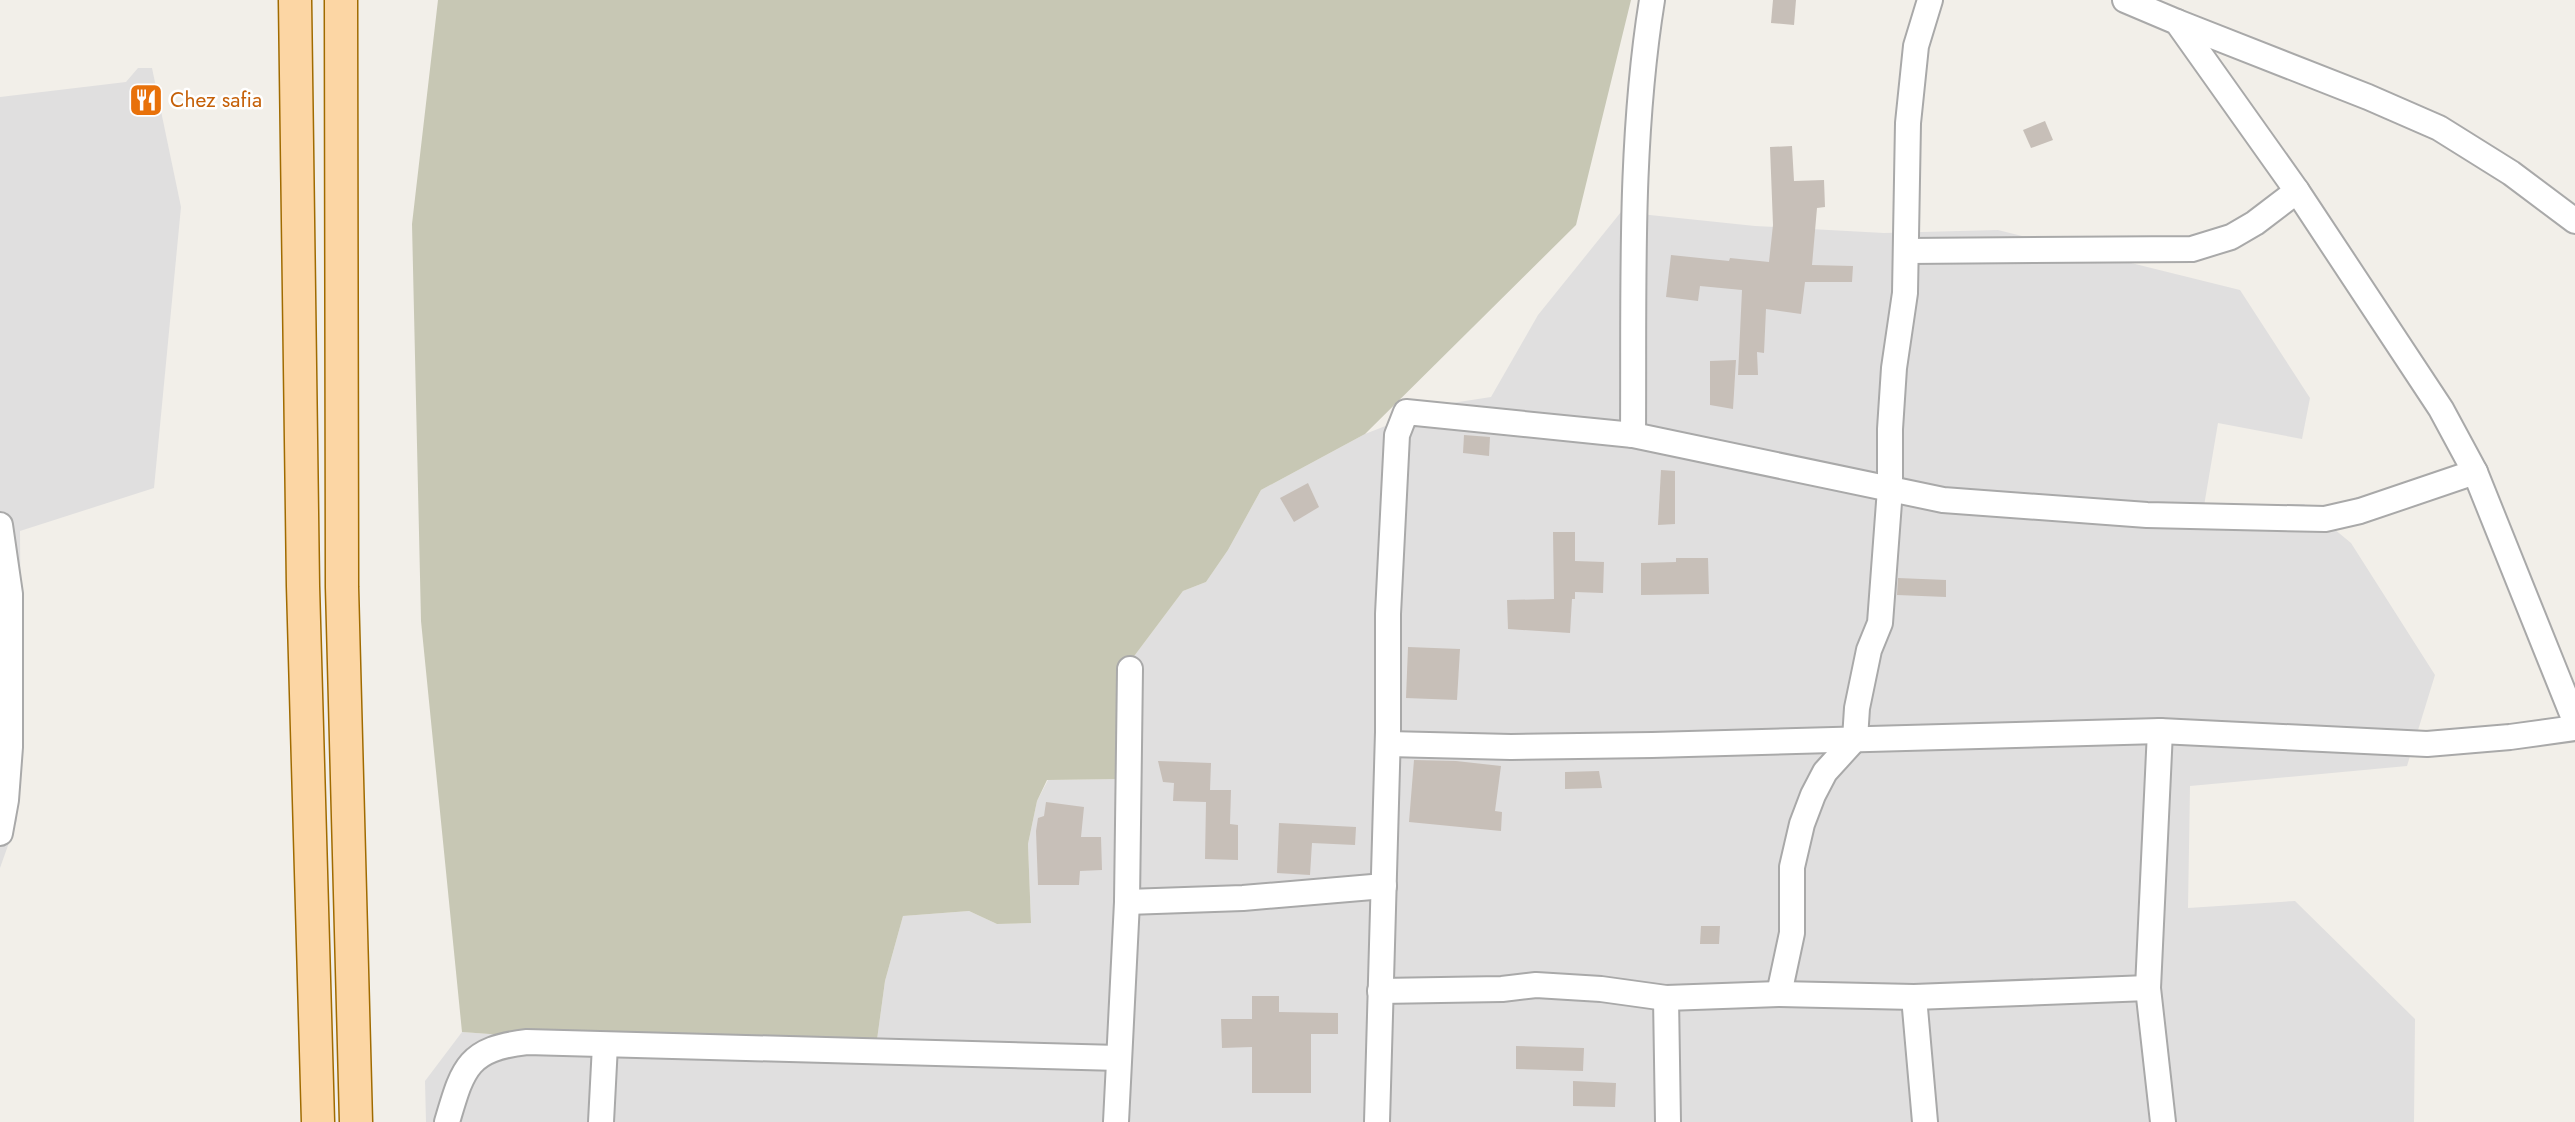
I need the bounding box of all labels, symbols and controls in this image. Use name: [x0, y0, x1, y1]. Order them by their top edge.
restaurant icon: Chez safia: [127, 81, 165, 119]
place label: Chez safia: [170, 85, 262, 115]

